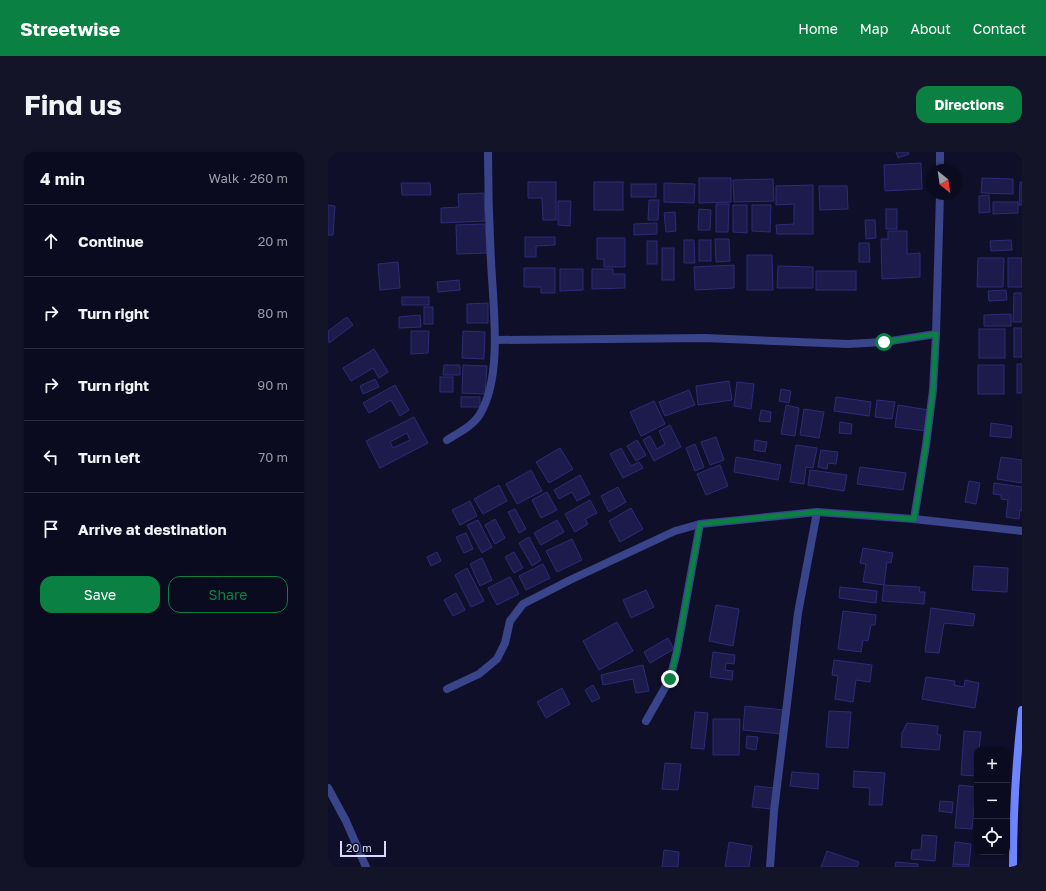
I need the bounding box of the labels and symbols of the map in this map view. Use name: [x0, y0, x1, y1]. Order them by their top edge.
north arrow: [926, 164, 962, 200]
route start: [875, 333, 893, 351]
route end: [661, 670, 679, 688]
scale bar: [340, 839, 386, 858]

